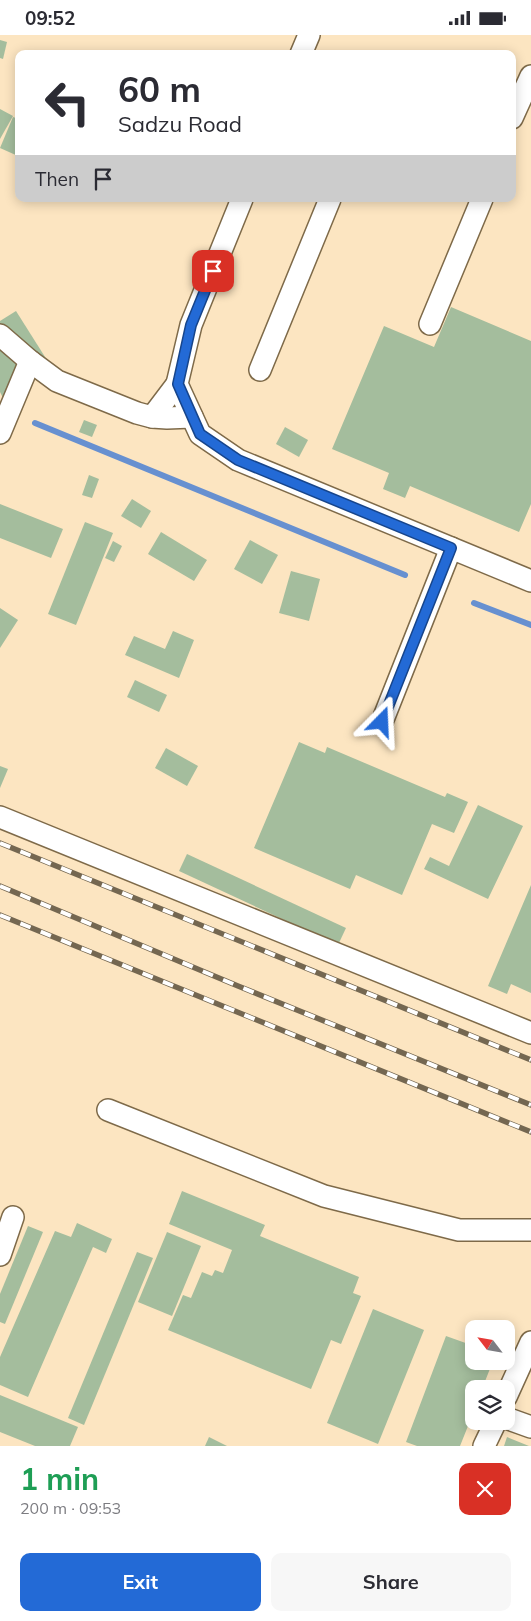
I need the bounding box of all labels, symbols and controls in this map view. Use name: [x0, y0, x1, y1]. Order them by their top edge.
text: 09:52: [25, 6, 75, 30]
text: 60 m: [118, 67, 201, 111]
icon: left: [35, 70, 100, 135]
text: Sadzu Road: [118, 110, 242, 138]
icon: arrive: [89, 165, 117, 193]
text: Then: [35, 167, 79, 191]
pin: [192, 250, 234, 292]
icon: arrive: [199, 257, 227, 285]
position arrow: [355, 695, 407, 747]
north arrow: [465, 1320, 515, 1370]
map controls: [465, 1320, 515, 1430]
button: layers: [465, 1380, 515, 1430]
text: 1 min: [20, 1460, 99, 1498]
button: close: [459, 1463, 511, 1515]
text: 200 m · 09:53: [20, 1498, 121, 1518]
button: Exit: [20, 1553, 261, 1611]
button: Share: [271, 1553, 511, 1611]

